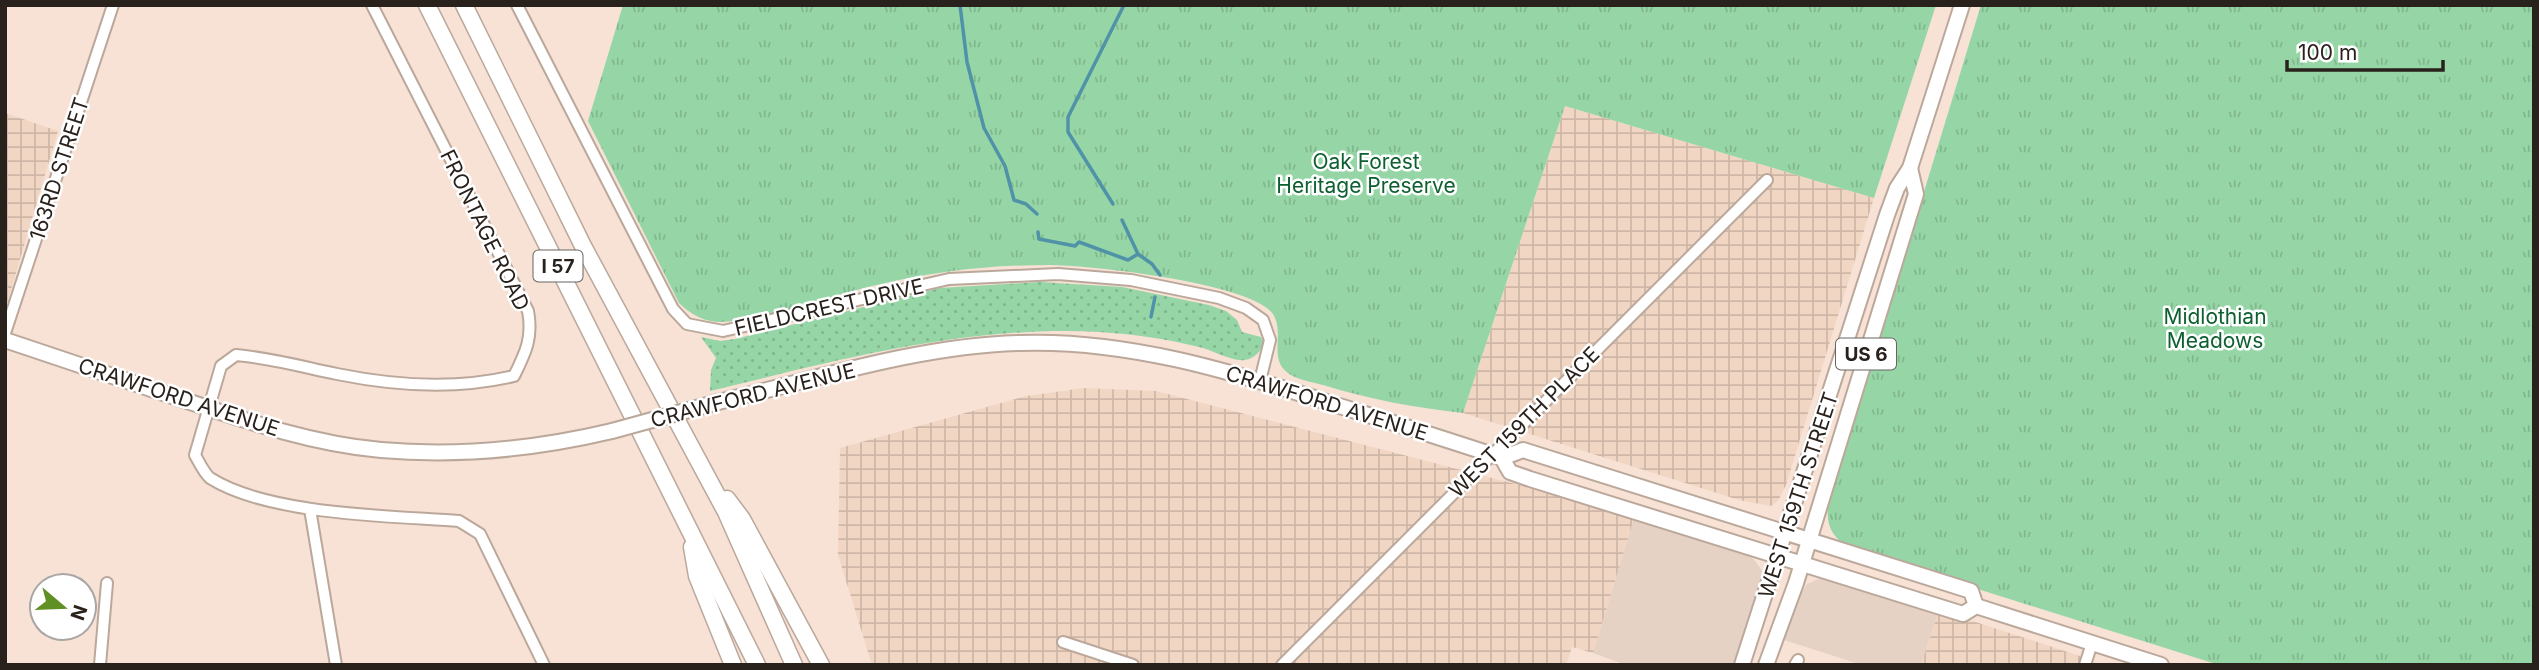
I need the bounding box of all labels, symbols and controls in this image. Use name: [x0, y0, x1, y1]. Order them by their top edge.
scale bar: [2287, 28, 2443, 72]
text: 100 m: [2298, 40, 2357, 65]
street label: 163RD STREET: [24, 95, 94, 243]
street label: FRONTAGE ROAD: [435, 145, 535, 315]
park label: Oak Forest Heritage Preserve: [1276, 149, 1456, 198]
road number: I 57: [534, 250, 582, 282]
street label: FIELDCREST DRIVE: [732, 273, 926, 341]
park label: Midlothian Meadows: [2163, 304, 2267, 353]
road number: US 6: [1836, 338, 1896, 370]
street label: WEST 159TH PLACE: [1444, 342, 1604, 502]
street label: CRAWFORD AVENUE: [75, 353, 283, 441]
street label: CRAWFORD AVENUE: [648, 357, 858, 433]
street label: CRAWFORD AVENUE: [1223, 360, 1431, 446]
street label: WEST 159TH STREET: [1753, 389, 1843, 601]
north arrow: [28, 572, 98, 642]
text: N: [65, 602, 92, 623]

